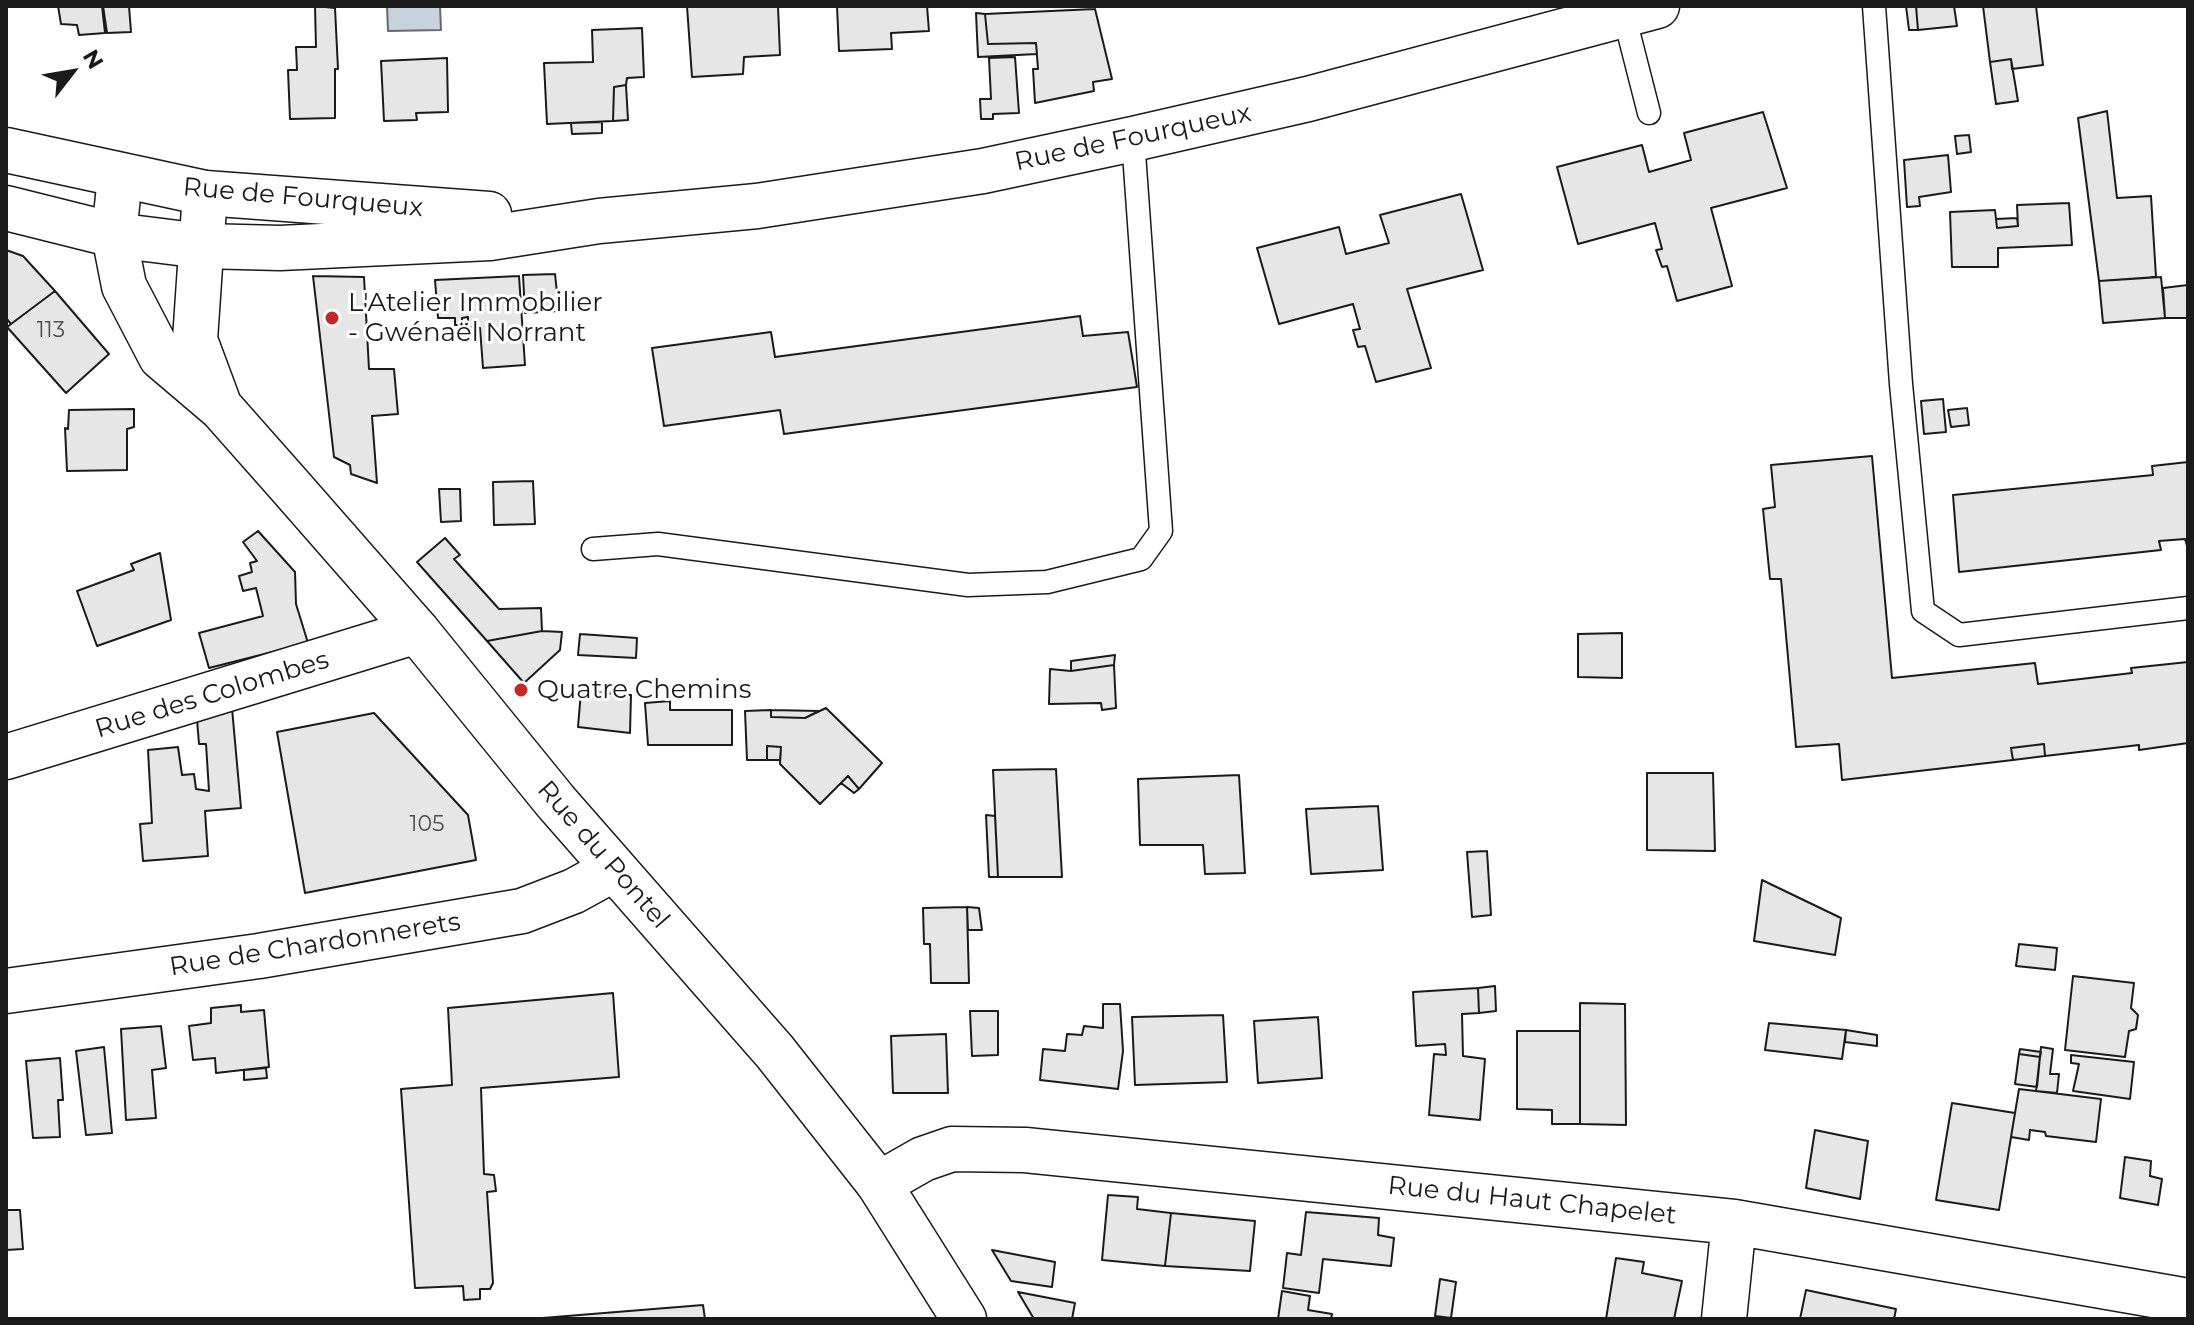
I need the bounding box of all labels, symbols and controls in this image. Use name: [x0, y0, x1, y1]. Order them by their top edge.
north arrow: [32, 32, 112, 112]
text: N: [77, 45, 109, 74]
street label: Rue de Fourqueux: [1012, 98, 1254, 178]
street label: Rue de Fourqueux: [182, 172, 424, 224]
place label: L'Atelier Immobilier - Gwénaël Norrant: [348, 287, 603, 348]
marker: L'Atelier Immobilier - Gwénaël Norrant: [323, 309, 341, 327]
house number: 113: [37, 318, 65, 344]
street label: Rue des Colombes: [91, 645, 333, 745]
place label: Quatre Chemins: [537, 674, 751, 706]
marker: Quatre Chemins: [512, 681, 530, 699]
street label: Rue du Pontel: [530, 775, 676, 935]
house number: 105: [410, 812, 444, 838]
street label: Rue de Chardonnerets: [167, 907, 463, 983]
street label: Rue du Haut Chapelet: [1386, 1170, 1678, 1232]

